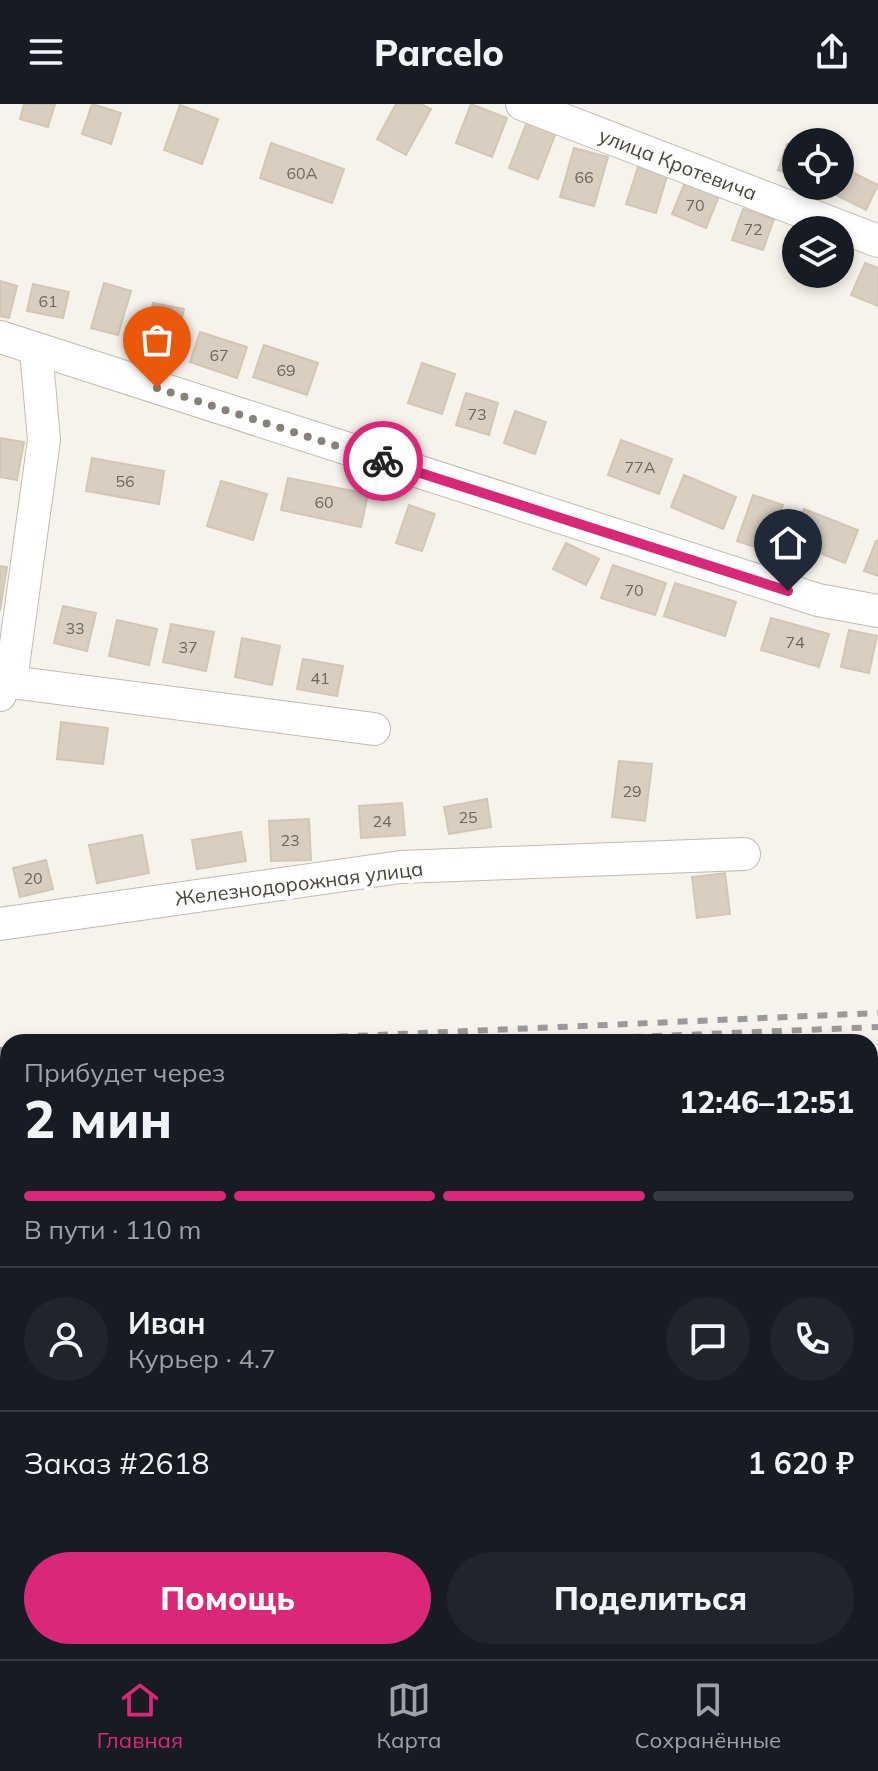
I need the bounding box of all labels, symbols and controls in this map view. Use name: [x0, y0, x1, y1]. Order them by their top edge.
icon: menu: [24, 30, 68, 74]
text: Parcelo: [374, 30, 504, 75]
icon: share: [810, 30, 854, 74]
street label: улица Кротевича: [596, 122, 760, 206]
map controls: [782, 128, 854, 288]
button: locate: [782, 128, 854, 200]
house number: 60А: [287, 163, 318, 183]
house number: 66: [574, 167, 594, 187]
house number: 70: [685, 195, 705, 215]
button: layers: [782, 216, 854, 288]
house number: 72: [743, 219, 763, 239]
house number: 61: [38, 291, 58, 311]
pin: [123, 306, 191, 388]
icon: bag: [135, 318, 179, 362]
house number: 67: [209, 345, 229, 365]
house number: 69: [276, 360, 296, 380]
house number: 73: [467, 404, 487, 424]
courier: [343, 421, 423, 501]
icon: bike: [361, 439, 405, 483]
house number: 77А: [625, 457, 656, 477]
house number: 56: [115, 471, 135, 491]
house number: 60: [314, 492, 334, 512]
pin: [754, 509, 822, 591]
icon: home: [766, 521, 810, 565]
house number: 70: [624, 580, 644, 600]
house number: 33: [65, 618, 85, 638]
house number: 74: [785, 632, 805, 652]
house number: 37: [178, 637, 198, 657]
house number: 41: [310, 668, 330, 688]
house number: 29: [622, 781, 642, 801]
house number: 25: [458, 807, 478, 827]
house number: 24: [372, 811, 392, 831]
house number: 23: [280, 830, 300, 850]
street label: Железнодорожная улица: [173, 855, 425, 911]
house number: 20: [23, 868, 43, 888]
text: Прибудет через: [24, 1056, 225, 1089]
text: 12:46–12:51: [679, 1083, 854, 1121]
text: 2 мин: [24, 1086, 172, 1151]
text: В пути · 110 m: [24, 1213, 201, 1246]
button: person: [24, 1297, 108, 1381]
button: chat: [666, 1297, 750, 1381]
button: phone: [770, 1297, 854, 1381]
text: Иван: [128, 1304, 206, 1342]
text: Курьер · 4.7: [128, 1342, 276, 1375]
text: Заказ #2618: [24, 1444, 209, 1482]
text: 1 620 ₽: [748, 1444, 854, 1482]
button: Помощь: [24, 1552, 431, 1644]
button: Поделиться: [447, 1552, 854, 1644]
tab: Главная: [97, 1678, 183, 1754]
tab: Карта: [377, 1678, 441, 1754]
tab: Сохранённые: [635, 1678, 781, 1754]

